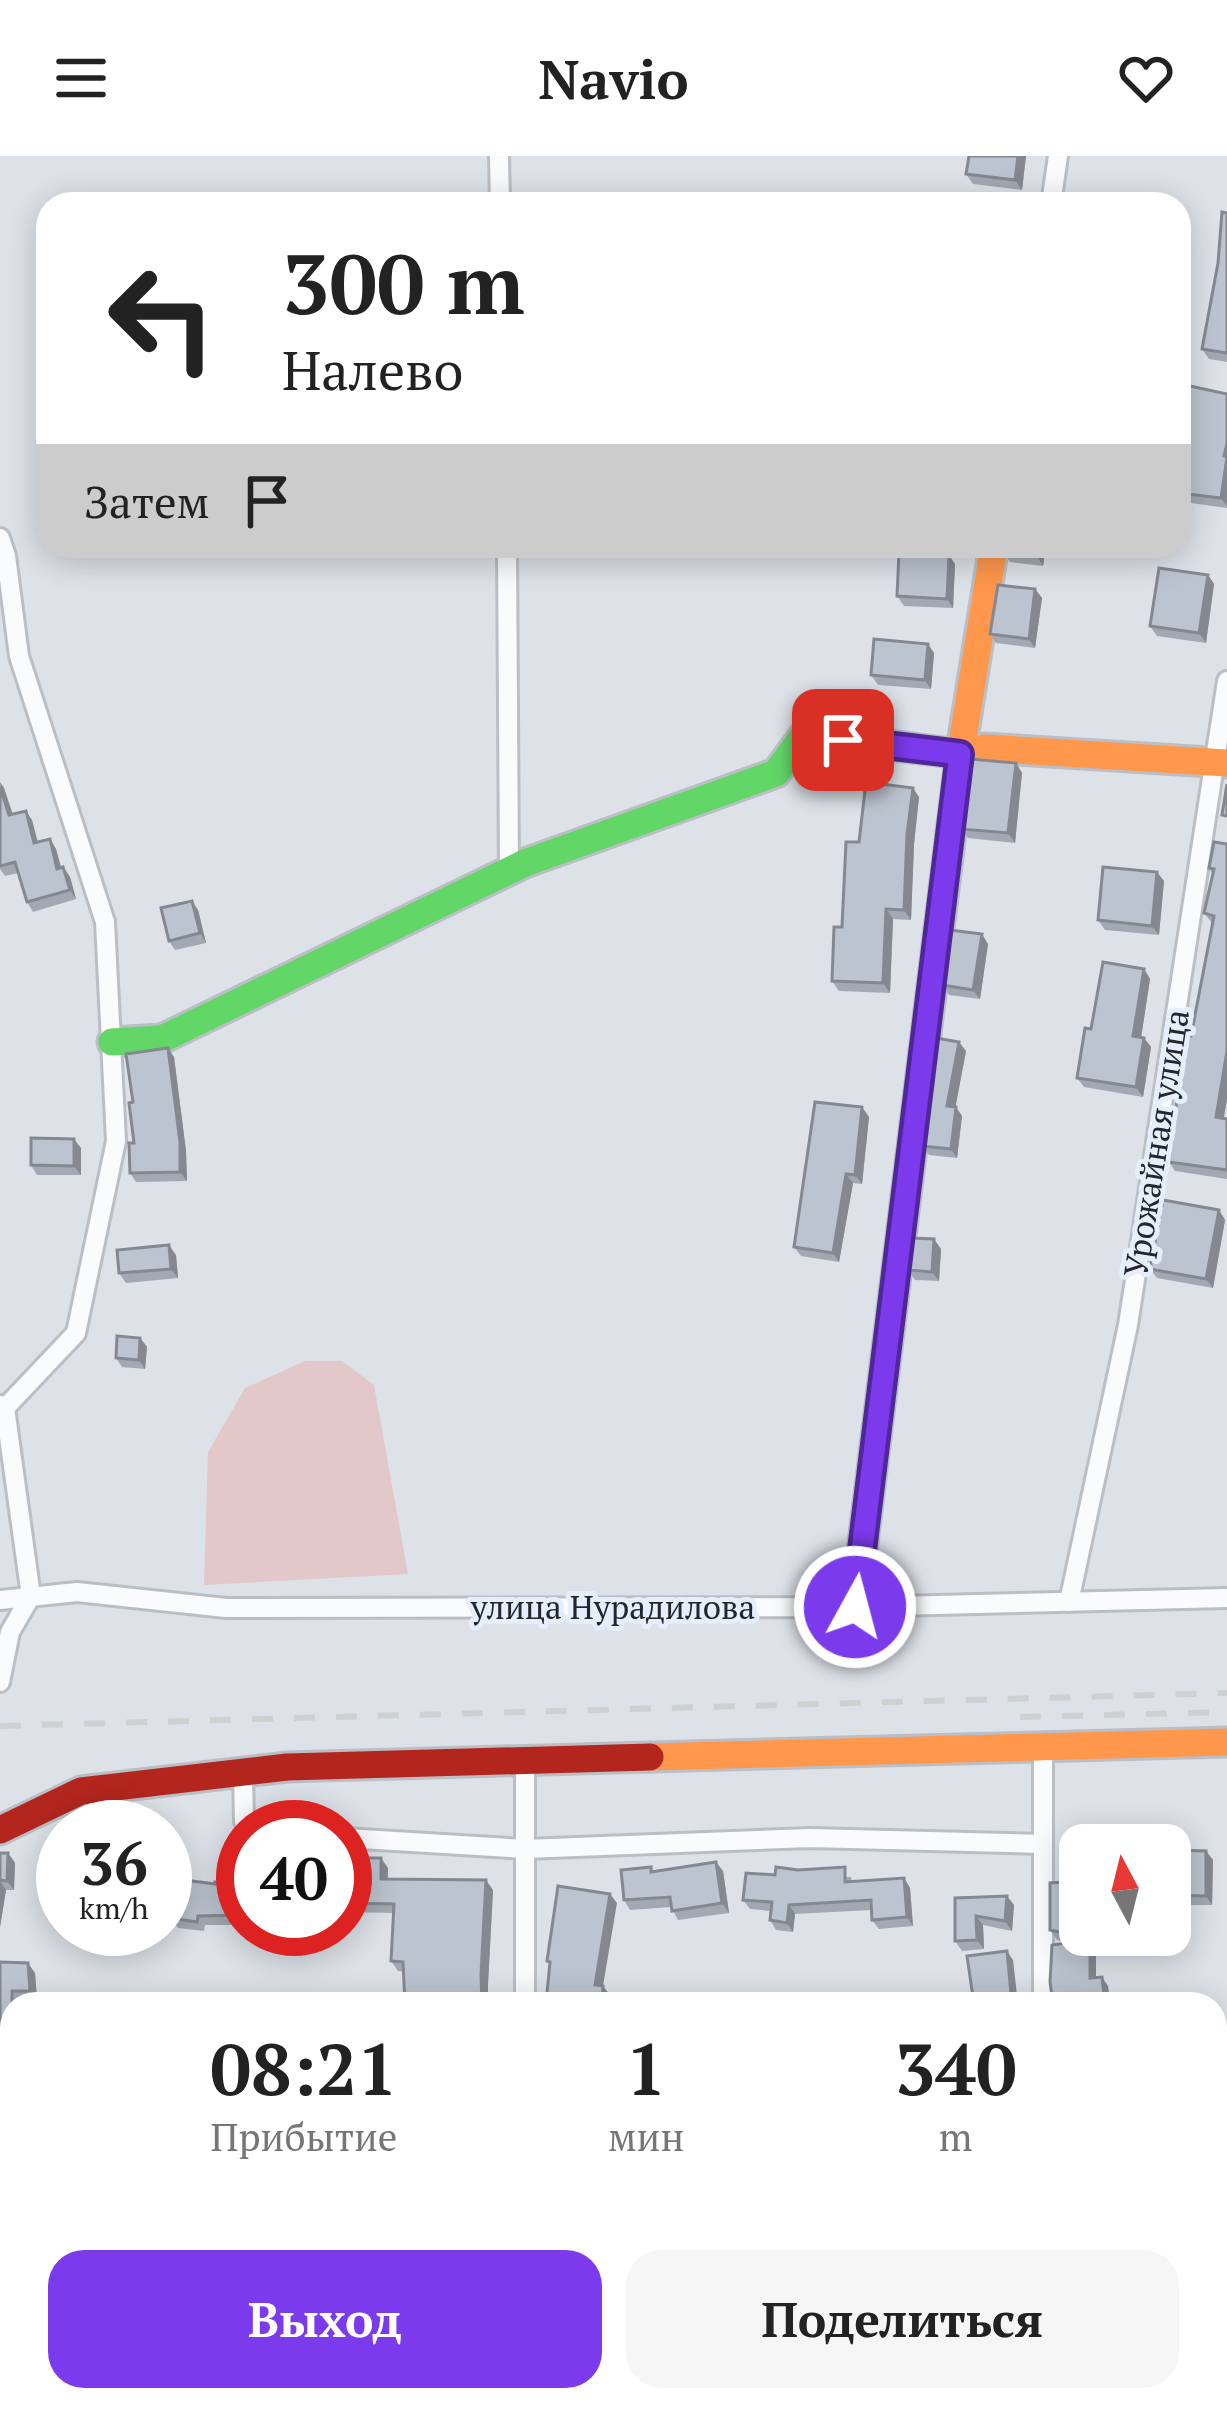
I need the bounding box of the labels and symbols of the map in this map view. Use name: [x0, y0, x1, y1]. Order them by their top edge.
pin: [792, 689, 894, 791]
street label: Урожайная улица: [1113, 1006, 1198, 1280]
position arrow: [792, 1544, 918, 1670]
street label: улица Нурадилова: [470, 1585, 755, 1628]
speed limit sign: 40: [216, 1800, 372, 1956]
north arrow: [1059, 1824, 1191, 1956]

